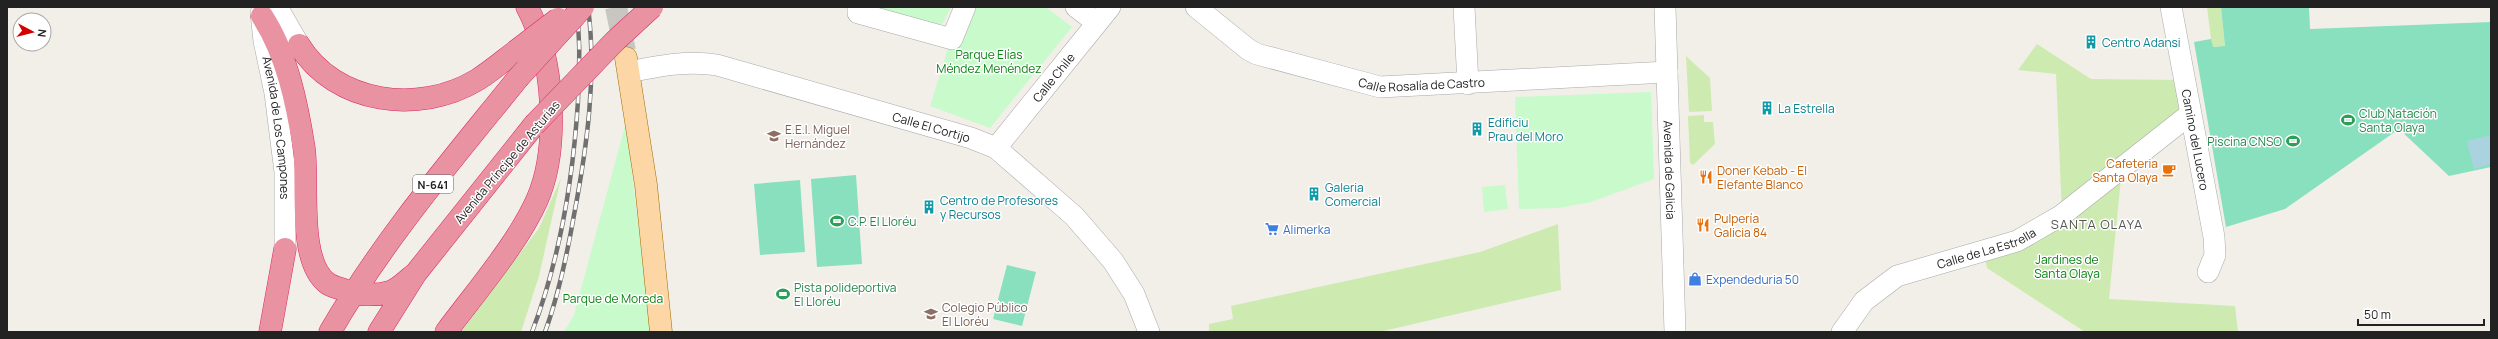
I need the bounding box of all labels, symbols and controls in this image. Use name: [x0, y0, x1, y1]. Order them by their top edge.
north arrow: [12, 12, 52, 52]
text: N: [34, 28, 50, 38]
building icon: Centro Adansi: [2083, 34, 2099, 50]
place label: Centro Adansi: [2102, 34, 2181, 51]
park label: Parque Elías Méndez Menéndez: [936, 46, 1042, 77]
street label: Calle Chile: [1028, 49, 1078, 105]
street label: Avenida de Los Campones: [259, 54, 294, 199]
street label: Calle Rosalía de Castro: [1357, 73, 1485, 96]
street label: Camino del Lucero: [2178, 88, 2214, 192]
street label: Avenida Príncipe de Asturias: [450, 97, 564, 227]
building icon: La Estrella: [1759, 100, 1775, 116]
place label: La Estrella: [1778, 100, 1835, 117]
place label: Club Natación Santa Olaya: [2359, 105, 2437, 136]
street label: Calle El Cortijo: [891, 107, 972, 146]
sports icon: Club Natación Santa Olaya: [2340, 112, 2356, 128]
place label: Edificiu Prau del Moro: [1488, 114, 1563, 145]
street label: Avenida de Galicia: [1660, 120, 1680, 220]
place label: E.E.I. Miguel Hernández: [785, 121, 850, 152]
building icon: Edificiu Prau del Moro: [1469, 121, 1485, 137]
school or university icon: E.E.I. Miguel Hernández: [766, 128, 782, 144]
place label: Piscina CNSO: [2207, 133, 2282, 150]
sports icon: Piscina CNSO: [2285, 133, 2301, 149]
place label: Cafeteria Santa Olaya: [2092, 155, 2158, 186]
place label: Doner Kebab - El Elefante Blanco: [1717, 162, 1807, 193]
cafe icon: Cafeteria Santa Olaya: [2161, 162, 2177, 178]
restaurant icon: Doner Kebab - El Elefante Blanco: [1698, 169, 1714, 185]
road number: N-641: [413, 175, 453, 193]
place label: Galeria Comercial: [1325, 179, 1381, 210]
building icon: Galeria Comercial: [1306, 186, 1322, 202]
place label: Centro de Profesores y Recursos: [940, 192, 1058, 223]
building icon: Centro de Profesores y Recursos: [921, 199, 937, 215]
place label: Pulpería Galicia 84: [1714, 210, 1767, 241]
sports icon: C.P. El Lloréu: [829, 213, 845, 229]
place label: C.P. El Lloréu: [848, 213, 916, 230]
district label: SANTA OLAYA: [2051, 215, 2143, 233]
restaurant icon: Pulpería Galicia 84: [1695, 217, 1711, 233]
supermarket icon: Alimerka: [1264, 221, 1280, 237]
place label: Alimerka: [1283, 221, 1330, 238]
street label: Calle de La Estrella: [1935, 223, 2039, 272]
park label: Jardines de Santa Olaya: [2034, 251, 2100, 282]
shop icon: Expendeduria 50: [1687, 271, 1703, 287]
place label: Expendeduria 50: [1706, 271, 1799, 288]
place label: Pista polideportiva El Lloréu: [794, 279, 897, 310]
sports icon: Pista polideportiva El Lloréu: [775, 286, 791, 302]
park label: Parque de Moreda: [563, 290, 663, 307]
place label: Colegio Público El Lloréu: [942, 299, 1028, 330]
scale bar: [2358, 301, 2484, 327]
school or university icon: Colegio Público El Lloréu: [923, 306, 939, 322]
text: 50 m: [2364, 306, 2391, 323]

